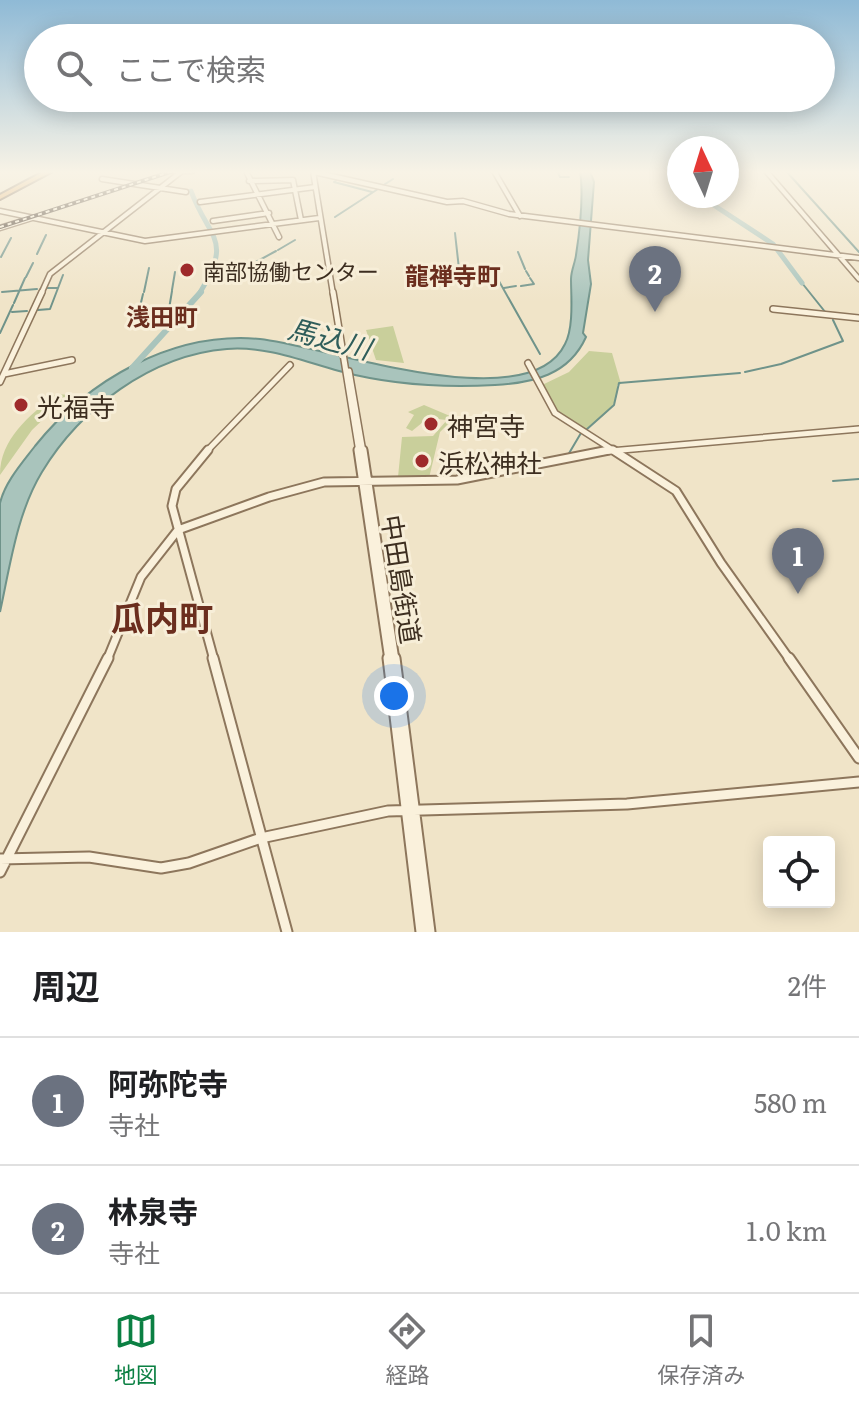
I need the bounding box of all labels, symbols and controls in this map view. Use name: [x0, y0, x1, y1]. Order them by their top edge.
search box: [24, 24, 835, 112]
icon: search: [52, 46, 96, 90]
text: ここで検索: [116, 46, 266, 90]
north arrow: [667, 136, 739, 208]
pin: 2: [629, 246, 681, 312]
place label: 南部協働センター: [203, 254, 379, 287]
district label: 龍禅寺町: [405, 257, 501, 292]
marker: 南部協働センター: [178, 261, 196, 279]
district label: 浅田町: [126, 298, 198, 333]
water label: 馬込川: [284, 306, 379, 369]
place label: 光福寺: [37, 386, 115, 425]
marker: 光福寺: [12, 396, 30, 414]
place label: 神宮寺: [447, 405, 525, 444]
marker: 神宮寺: [422, 415, 440, 433]
place label: 浜松神社: [438, 442, 542, 481]
marker: 浜松神社: [413, 452, 431, 470]
street label: 中田島街道: [374, 512, 432, 646]
pin: 1: [772, 528, 824, 594]
district label: 瓜内町: [111, 591, 213, 641]
your location: [374, 676, 414, 716]
map controls: [763, 836, 835, 908]
button: locate: [763, 836, 835, 908]
text: 周辺: [32, 959, 100, 1009]
text: 2件: [788, 965, 827, 1004]
text: 阿弥陀寺: [108, 1060, 228, 1104]
text: 1: [53, 1082, 63, 1121]
text: 580 m: [754, 1082, 827, 1121]
text: 寺社: [108, 1104, 160, 1143]
text: 林泉寺: [108, 1188, 198, 1232]
text: 2: [51, 1210, 65, 1249]
text: 1.0 km: [747, 1210, 827, 1249]
text: 寺社: [108, 1232, 160, 1271]
tab: 地図: [114, 1309, 158, 1390]
tab: 経路: [385, 1309, 429, 1390]
tab: 保存済み: [657, 1309, 745, 1390]

